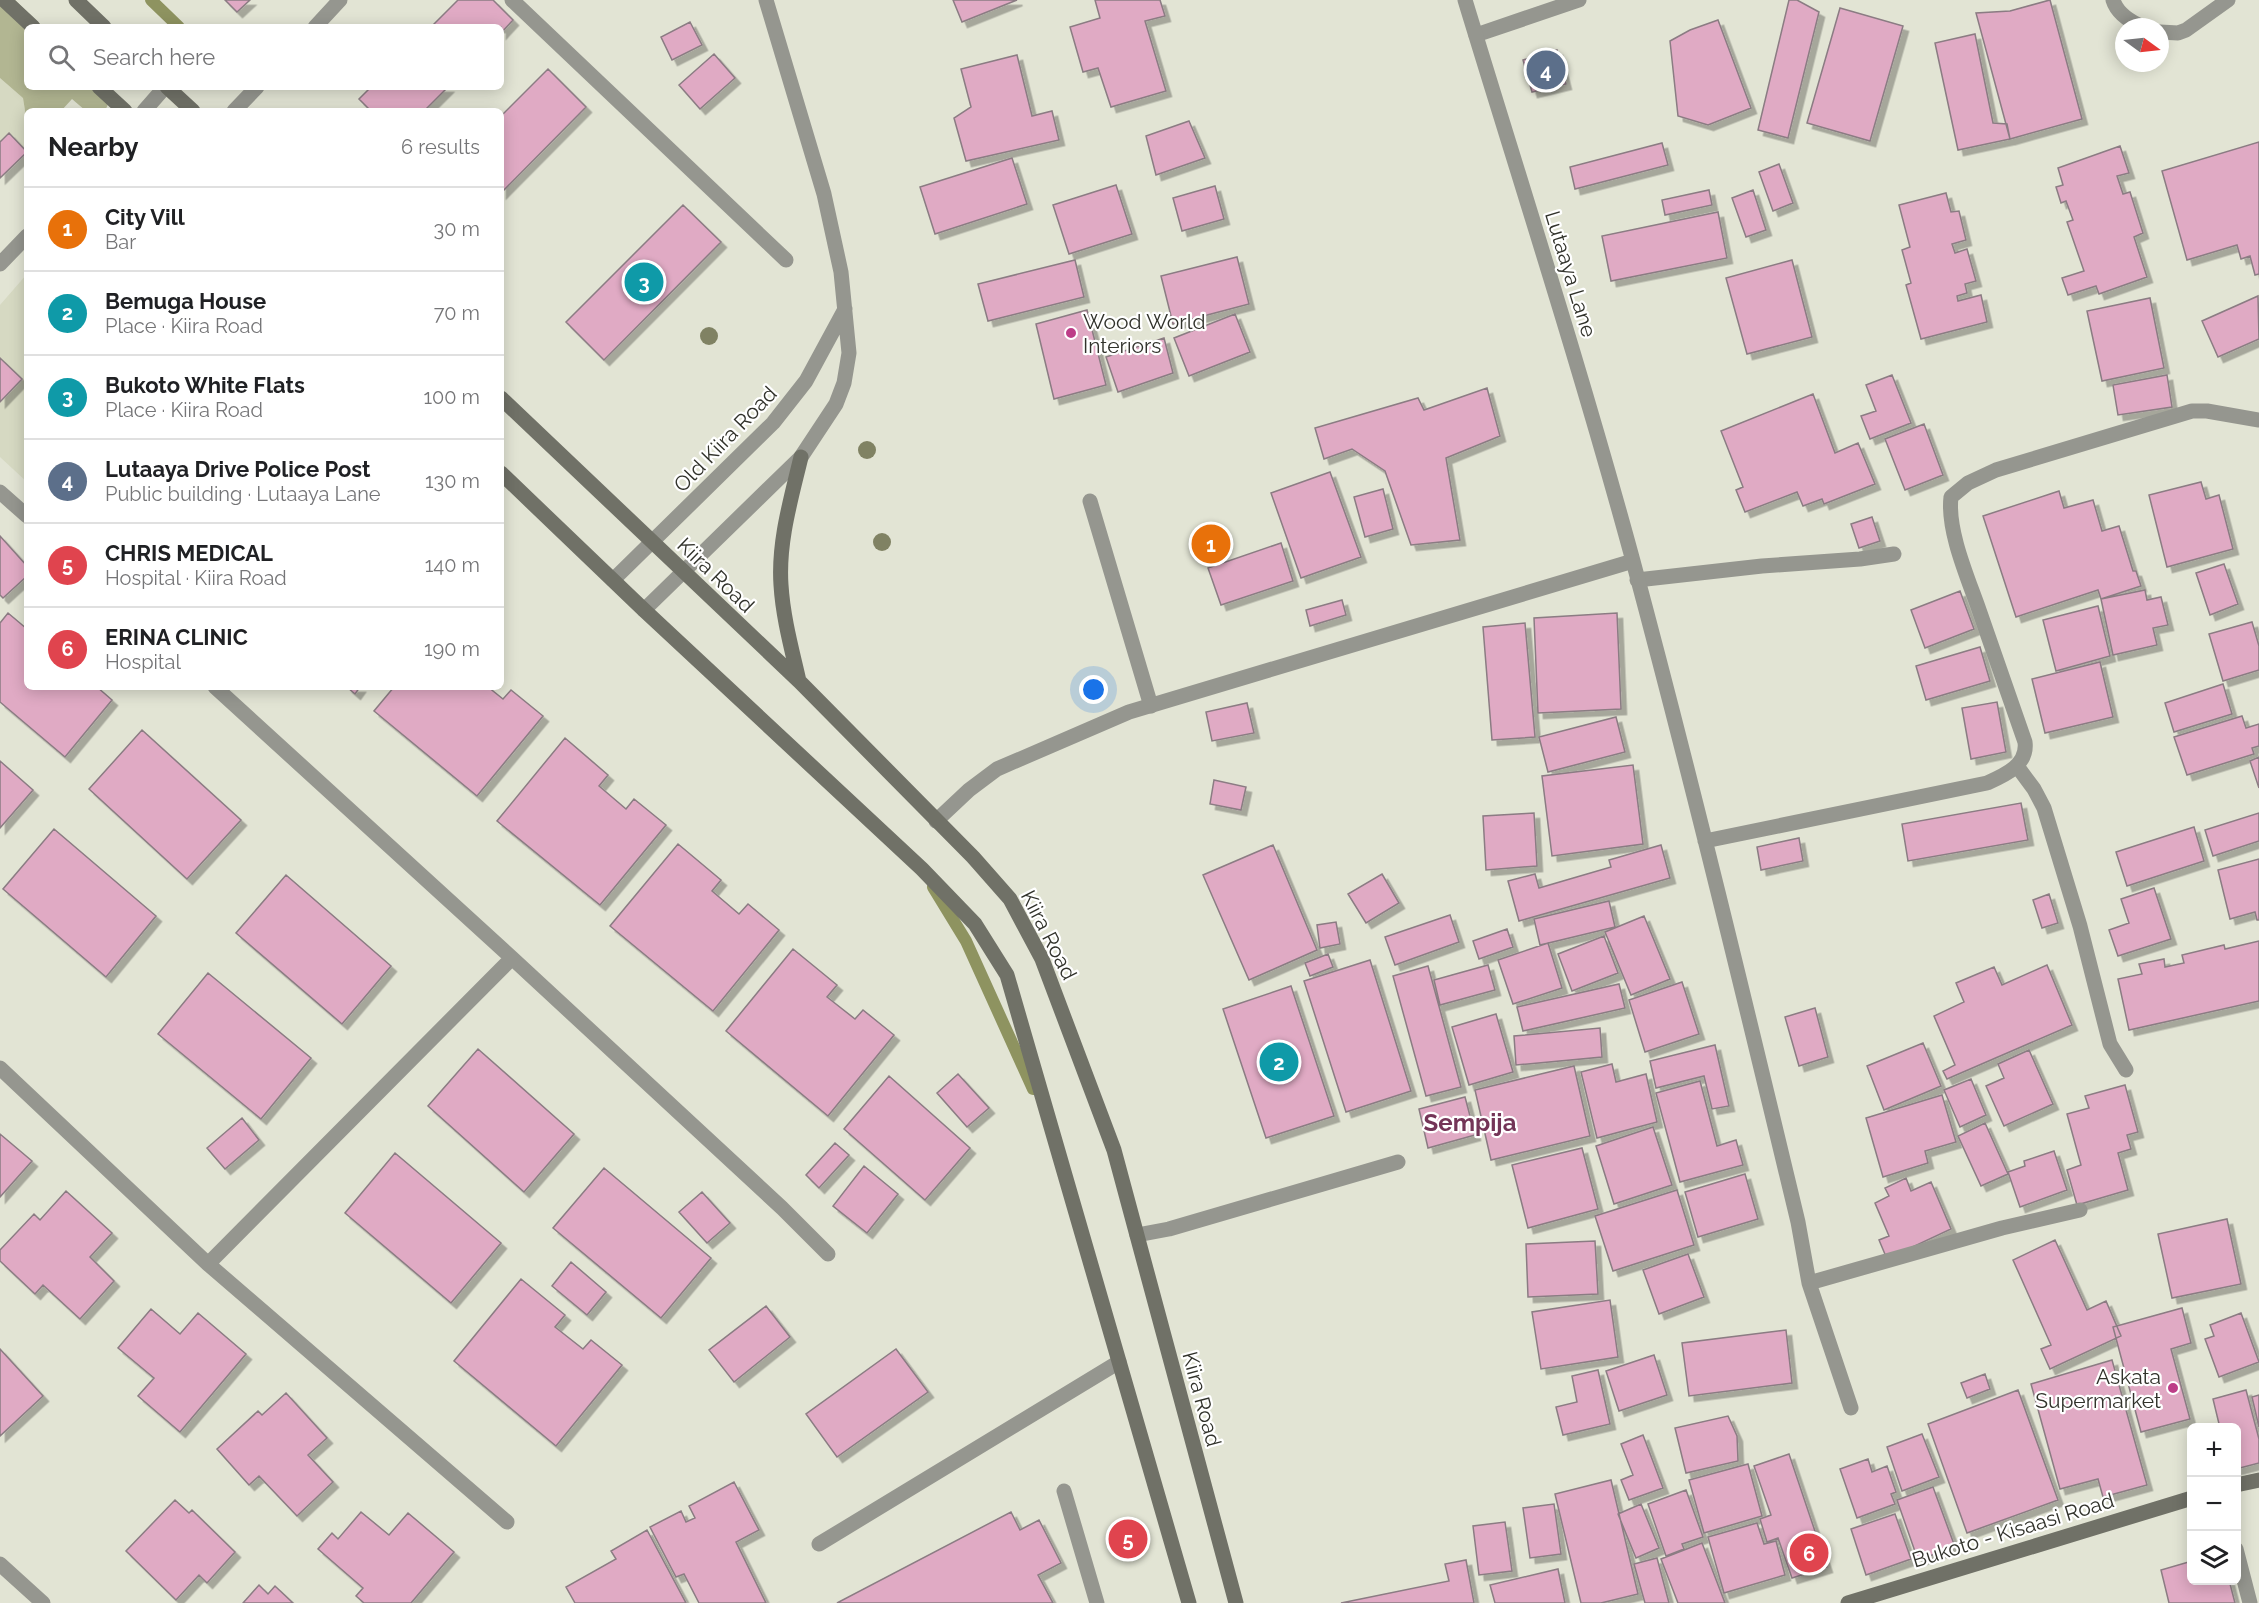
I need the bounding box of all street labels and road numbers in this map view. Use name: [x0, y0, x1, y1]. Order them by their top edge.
street label: Lutaaya Lane: [1540, 208, 1602, 340]
street label: Old Kiira Road: [668, 381, 782, 497]
street label: Kiira Road: [672, 532, 760, 618]
street label: Kiira Road: [1016, 886, 1082, 984]
street label: Kiira Road: [1177, 1349, 1227, 1449]
street label: Bukoto - Kisaasi Road: [1909, 1487, 2117, 1573]

